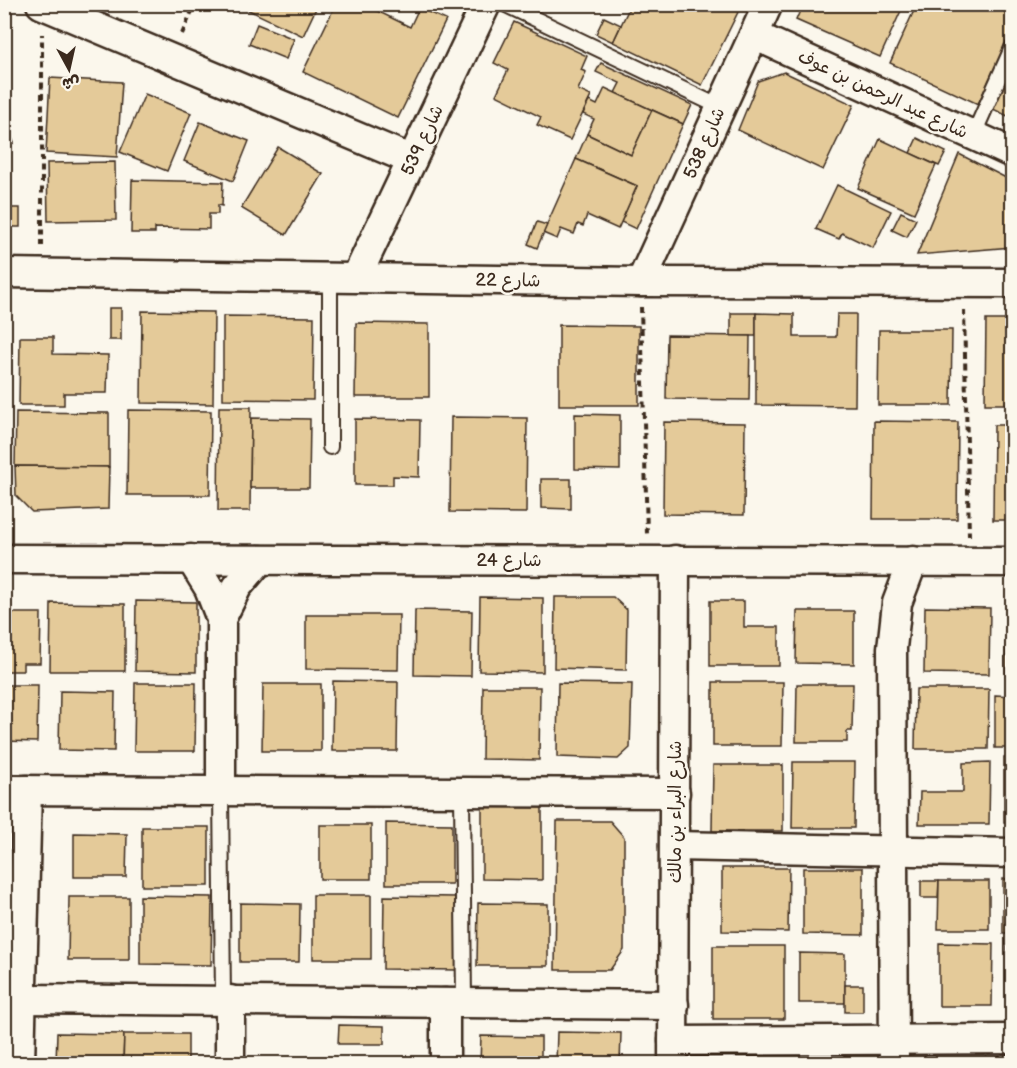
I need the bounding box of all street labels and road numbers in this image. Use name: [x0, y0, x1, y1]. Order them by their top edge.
street label: شارع عبد الرحمن بن عوف: [794, 46, 971, 144]
street label: شارع 539: [397, 102, 449, 179]
street label: شارع 538: [679, 104, 730, 182]
street label: شارع 22: [475, 269, 541, 293]
street label: شارع 24: [476, 550, 542, 572]
street label: شارع البراء بن مالك: [665, 741, 687, 883]

